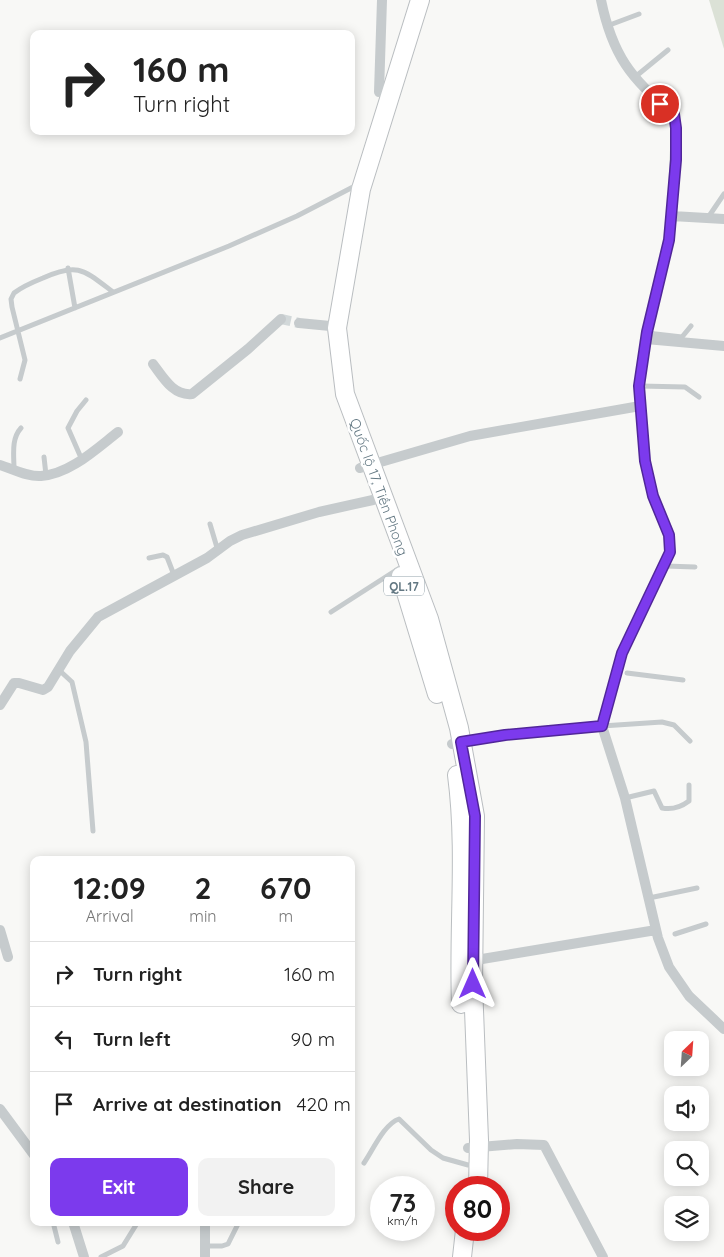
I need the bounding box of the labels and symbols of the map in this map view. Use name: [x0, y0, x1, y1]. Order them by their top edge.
pin: [639, 83, 681, 125]
street label: Quốc lộ 17, Tiền Phong: [346, 416, 412, 558]
road number: QL.17: [384, 576, 424, 596]
position arrow: [446, 957, 498, 1009]
north arrow: [664, 1031, 709, 1076]
speed limit sign: 80: [445, 1176, 510, 1241]

